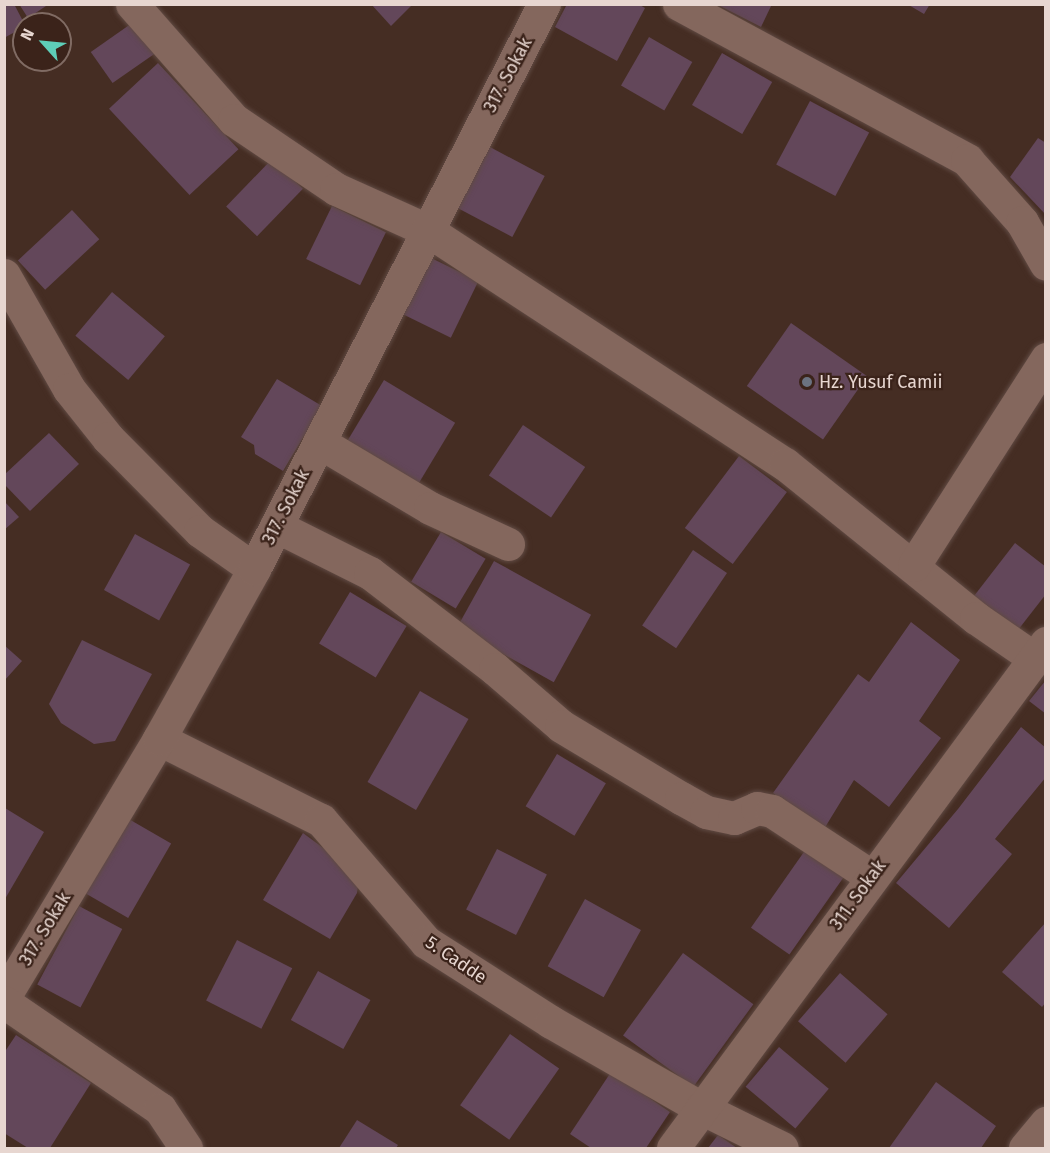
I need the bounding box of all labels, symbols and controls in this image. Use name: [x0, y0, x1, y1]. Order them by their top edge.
north arrow: [12, 12, 72, 72]
text: N: [16, 25, 38, 44]
street label: 317. Sokak: [479, 34, 537, 116]
place label: Hz. Yusuf Camii: [819, 371, 943, 393]
marker: Hz. Yusuf Camii: [800, 375, 814, 389]
street label: 317. Sokak: [258, 466, 314, 548]
street label: 311. Sokak: [825, 856, 891, 934]
street label: 317. Sokak: [15, 888, 75, 970]
street label: 5. Cadde: [421, 932, 491, 988]

